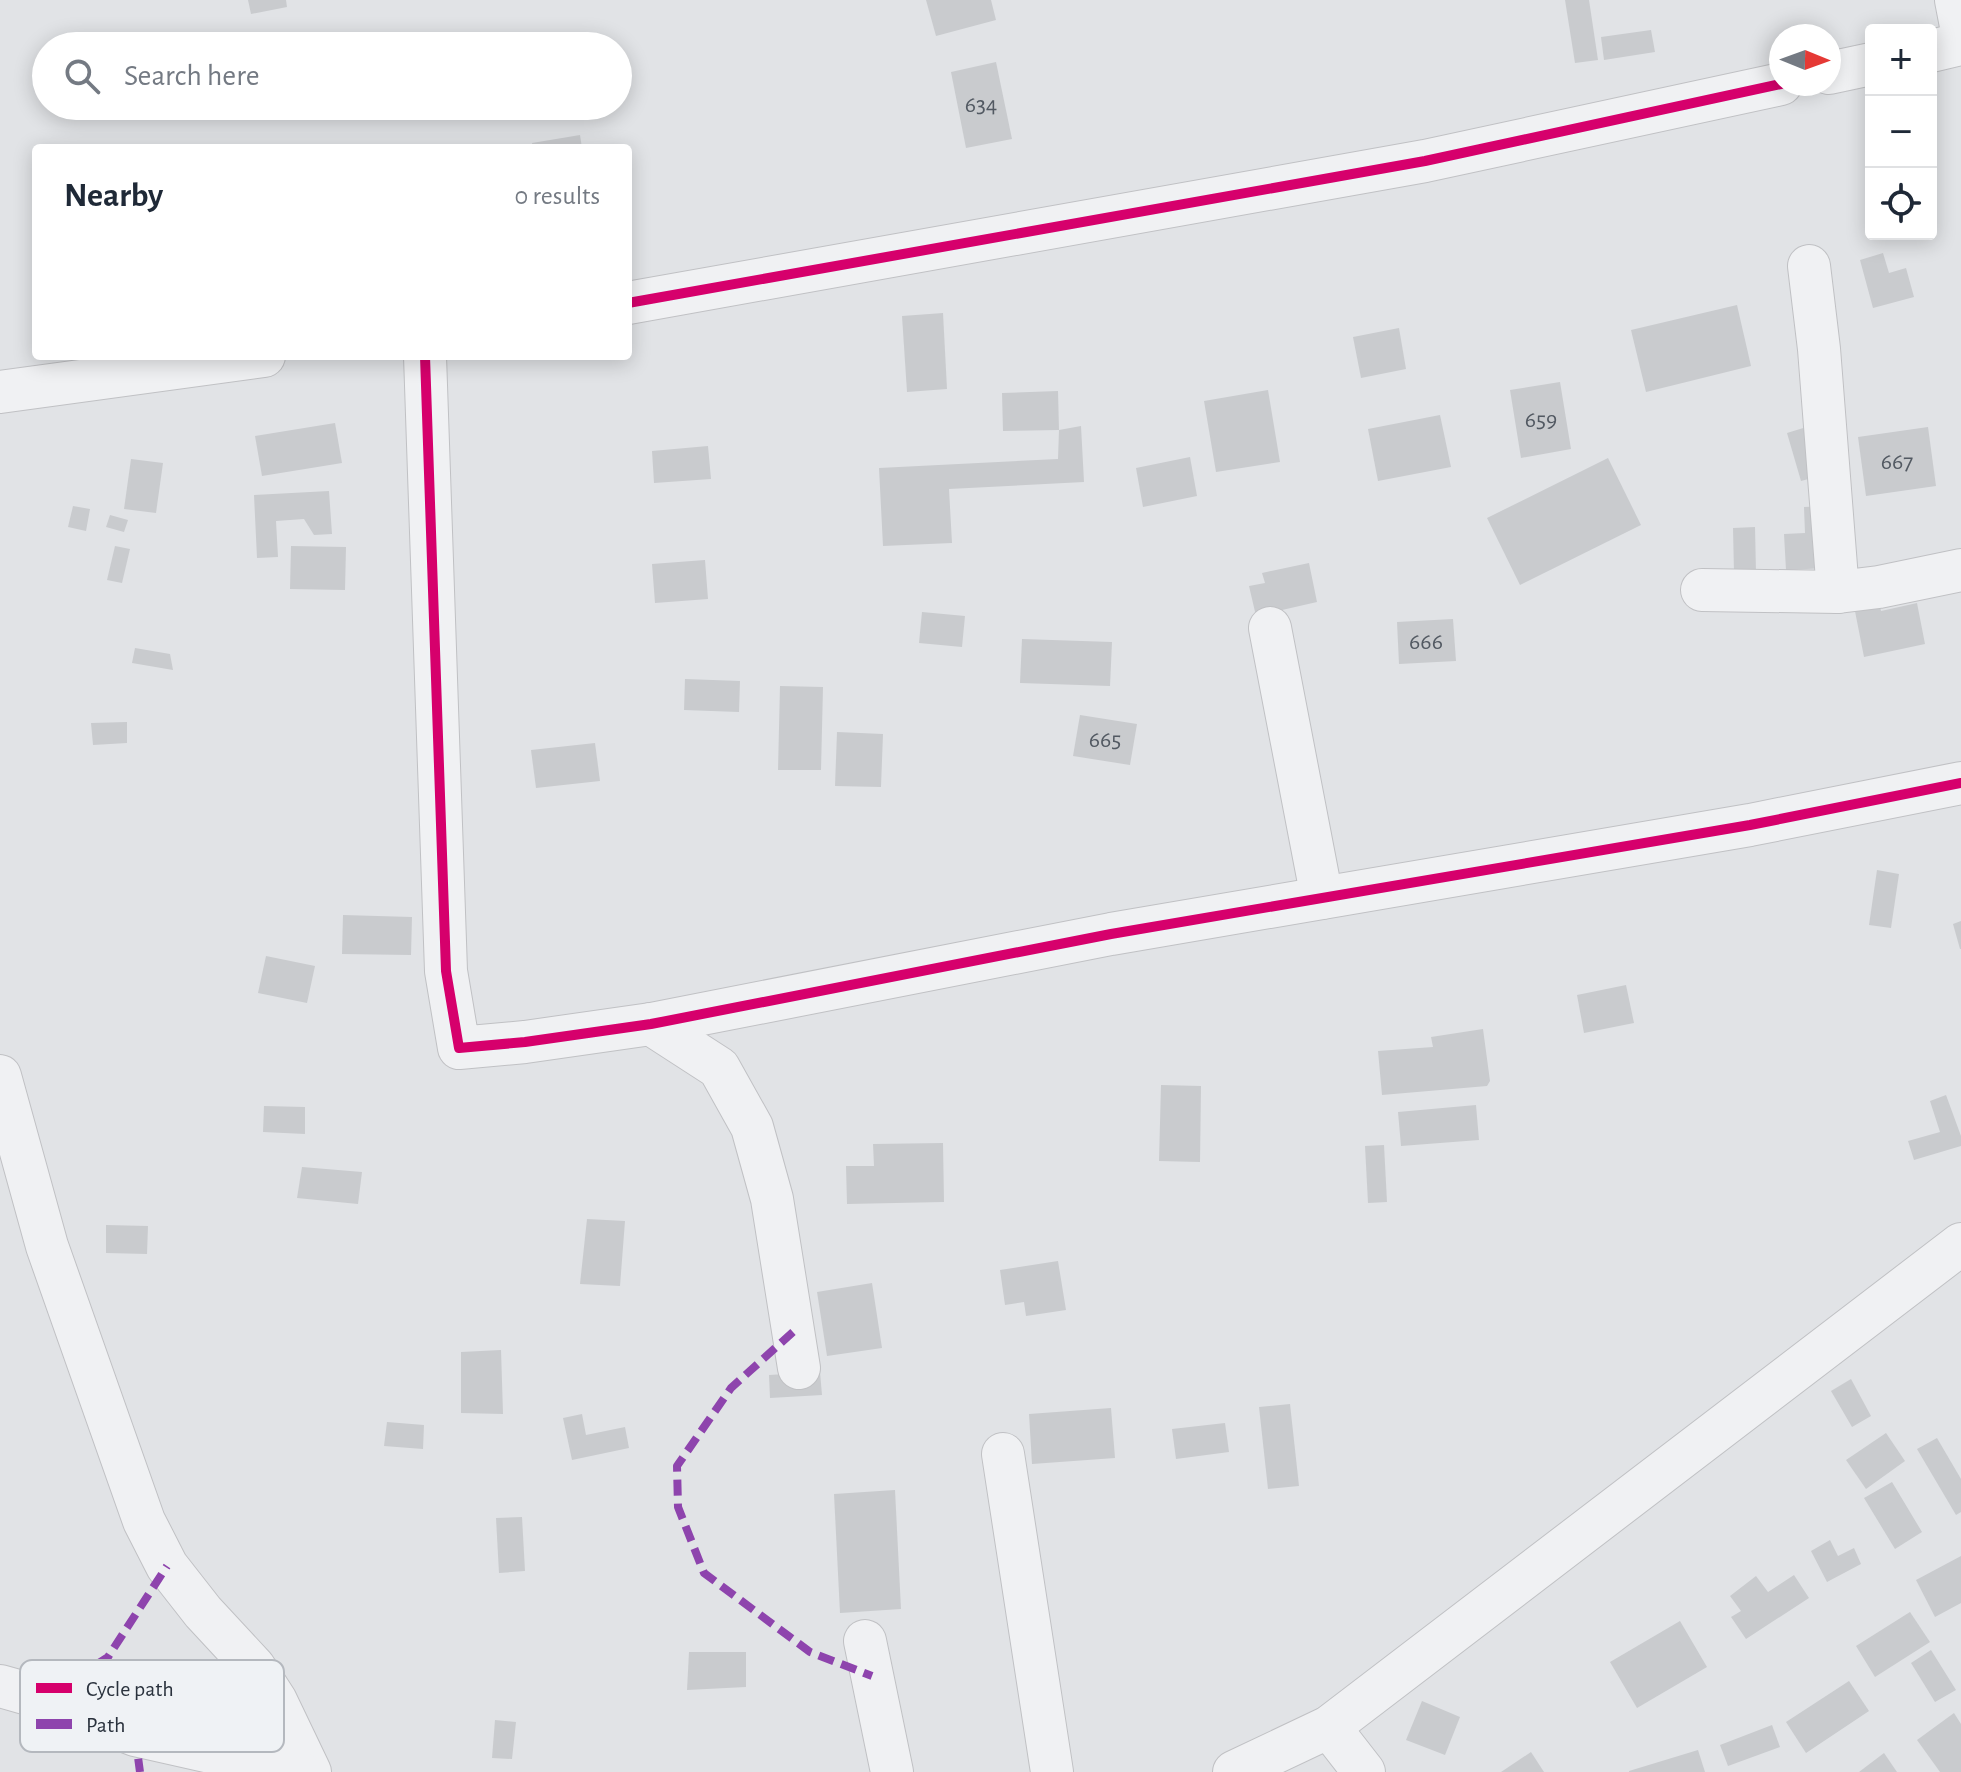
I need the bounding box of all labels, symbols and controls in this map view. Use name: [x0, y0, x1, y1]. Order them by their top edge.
north arrow: [1769, 24, 1841, 96]
map controls: [1865, 24, 1937, 240]
button: +: [1865, 24, 1937, 96]
search box: [32, 32, 632, 120]
icon: search: [60, 54, 104, 98]
text: Search here: [124, 61, 260, 91]
house number: 634: [965, 93, 997, 117]
button: −: [1865, 96, 1937, 168]
button: locate: [1865, 168, 1937, 240]
text: Nearby: [64, 179, 163, 213]
text: 0 results: [514, 183, 600, 209]
house number: 659: [1525, 408, 1557, 432]
house number: 667: [1881, 450, 1913, 474]
house number: 666: [1409, 630, 1443, 654]
house number: 665: [1089, 728, 1121, 752]
legend: [20, 1660, 284, 1752]
text: Cycle path: [86, 1678, 174, 1700]
text: Path: [86, 1714, 126, 1736]

